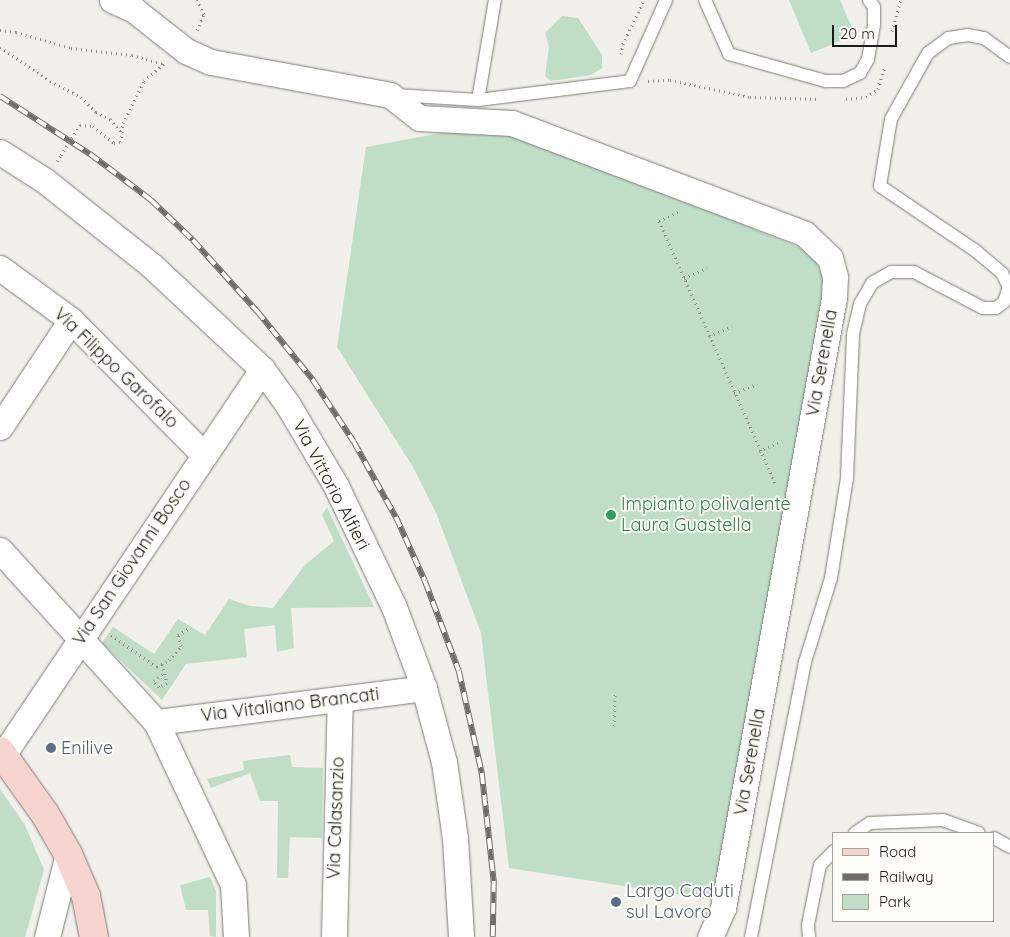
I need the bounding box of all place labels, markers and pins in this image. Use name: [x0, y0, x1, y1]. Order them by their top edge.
place label: Impianto polivalente Laura Guastella: [621, 494, 791, 536]
marker: Impianto polivalente Laura Guastella: [605, 509, 617, 521]
place label: Enilive: [61, 737, 113, 759]
marker: Enilive: [45, 742, 57, 754]
place label: Largo Caduti sul Lavoro: [626, 881, 734, 924]
marker: Largo Caduti sul Lavoro: [610, 896, 622, 908]

